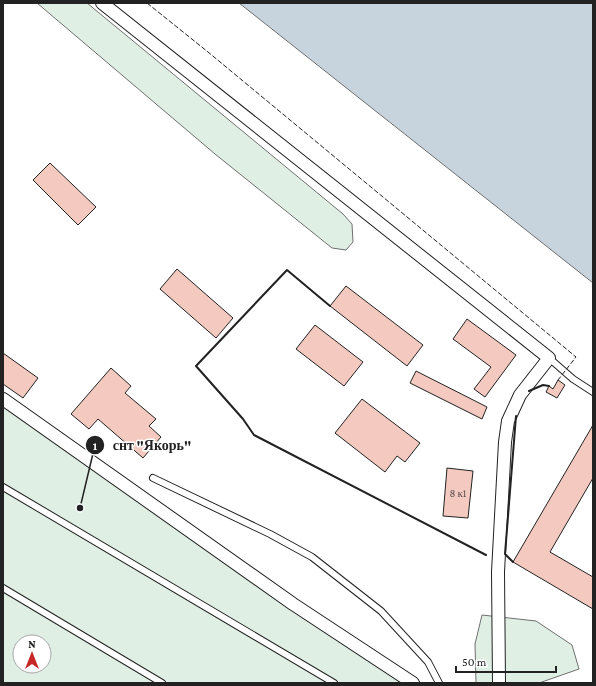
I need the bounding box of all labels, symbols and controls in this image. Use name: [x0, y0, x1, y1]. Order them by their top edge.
callout: снт "Якорь": [85, 432, 200, 458]
text: снт "Якорь": [113, 437, 191, 453]
text: 1: [93, 439, 98, 453]
house number: 8 к1: [450, 487, 467, 499]
north arrow: [12, 634, 52, 674]
text: N: [28, 638, 36, 650]
scale bar: [456, 648, 556, 674]
text: 50 m: [462, 655, 487, 669]

